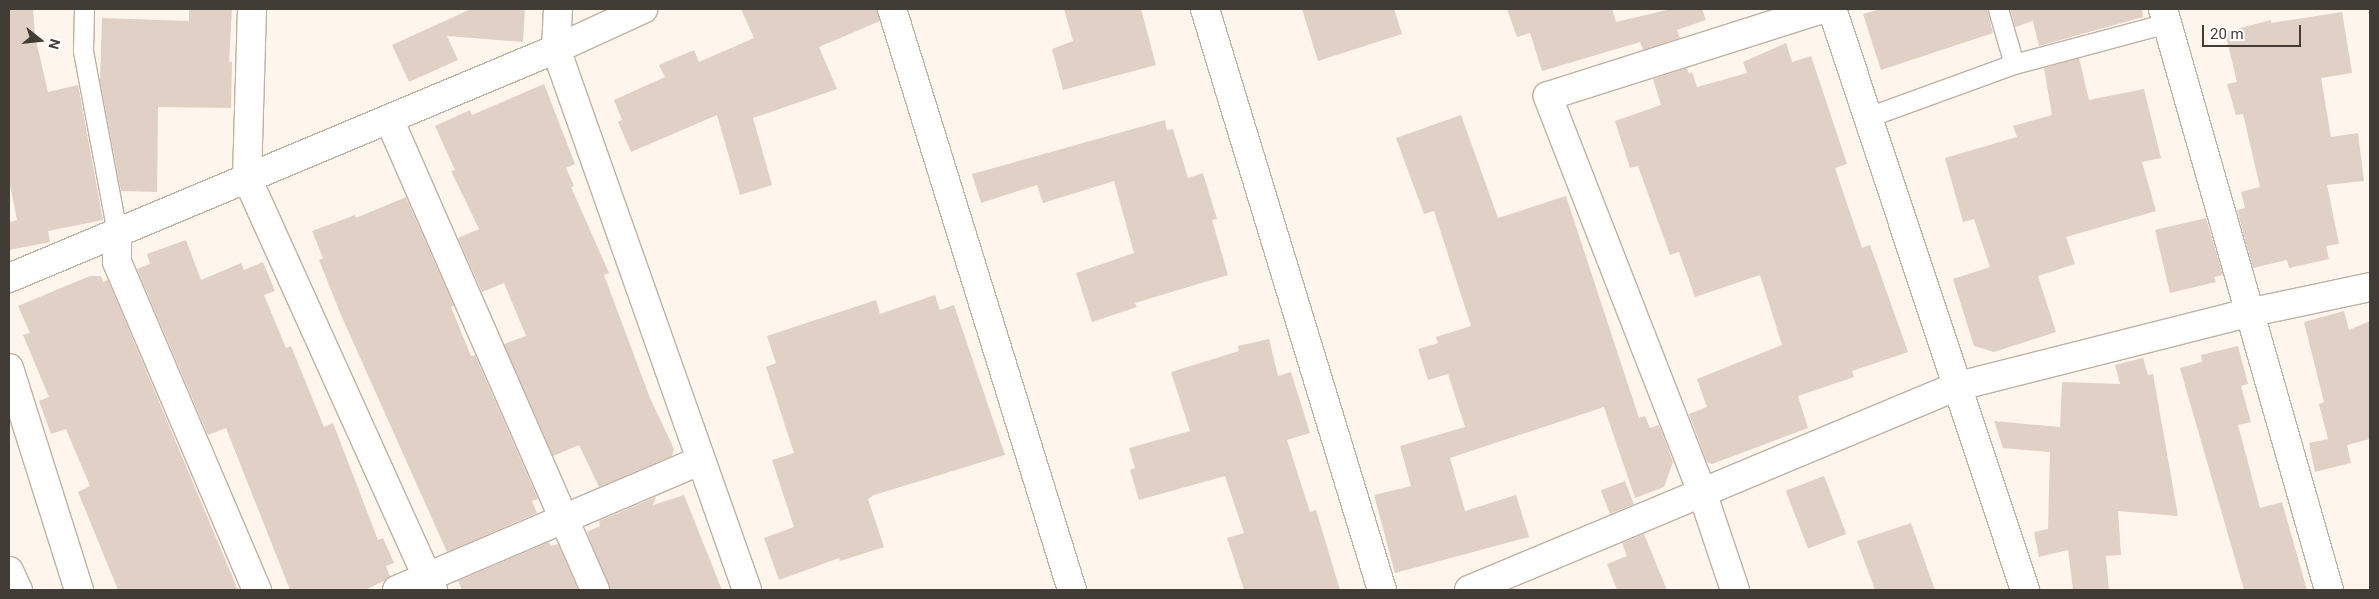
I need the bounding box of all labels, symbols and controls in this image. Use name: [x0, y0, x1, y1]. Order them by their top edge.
north arrow: [15, 15, 65, 65]
scale bar: [2204, 15, 2303, 47]
text: 20 m: [2210, 25, 2244, 43]
text: N: [45, 37, 63, 51]

